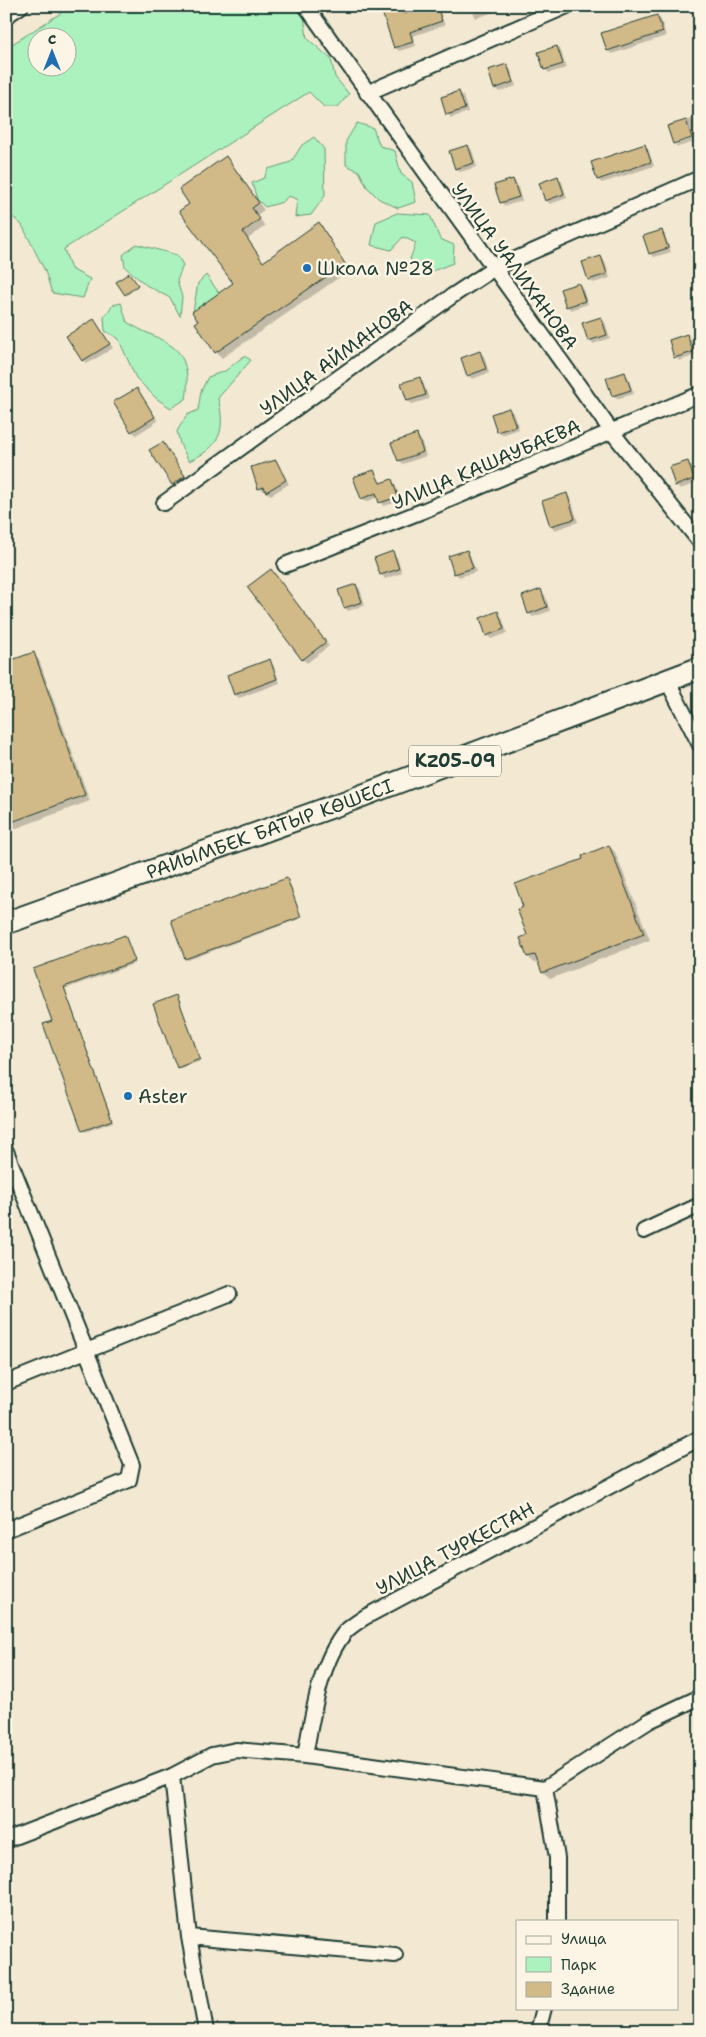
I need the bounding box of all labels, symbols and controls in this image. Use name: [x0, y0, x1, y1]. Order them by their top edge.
north arrow: [28, 28, 78, 78]
text: С: [48, 30, 56, 48]
street label: УЛИЦА УАЛИХАНОВА: [446, 178, 584, 355]
place label: Школа №28: [317, 256, 434, 281]
marker: Школа №28: [301, 262, 313, 274]
street label: УЛИЦА АЙМАНОВА: [255, 293, 418, 421]
street label: УЛИЦА КАШАУБАЕВА: [388, 413, 585, 516]
road number: KZ05-09: [409, 746, 501, 776]
street label: РАЙЫМБЕК БАТЫР КӨШЕСІ: [143, 773, 397, 885]
place label: Aster: [138, 1084, 188, 1109]
marker: Aster: [122, 1090, 134, 1102]
street label: УЛИЦА ТУРКЕСТАН: [372, 1496, 539, 1601]
legend: [516, 1920, 678, 2010]
text: Улица: [561, 1929, 607, 1949]
text: Парк: [561, 1955, 597, 1975]
text: Здание: [561, 1979, 615, 1999]

